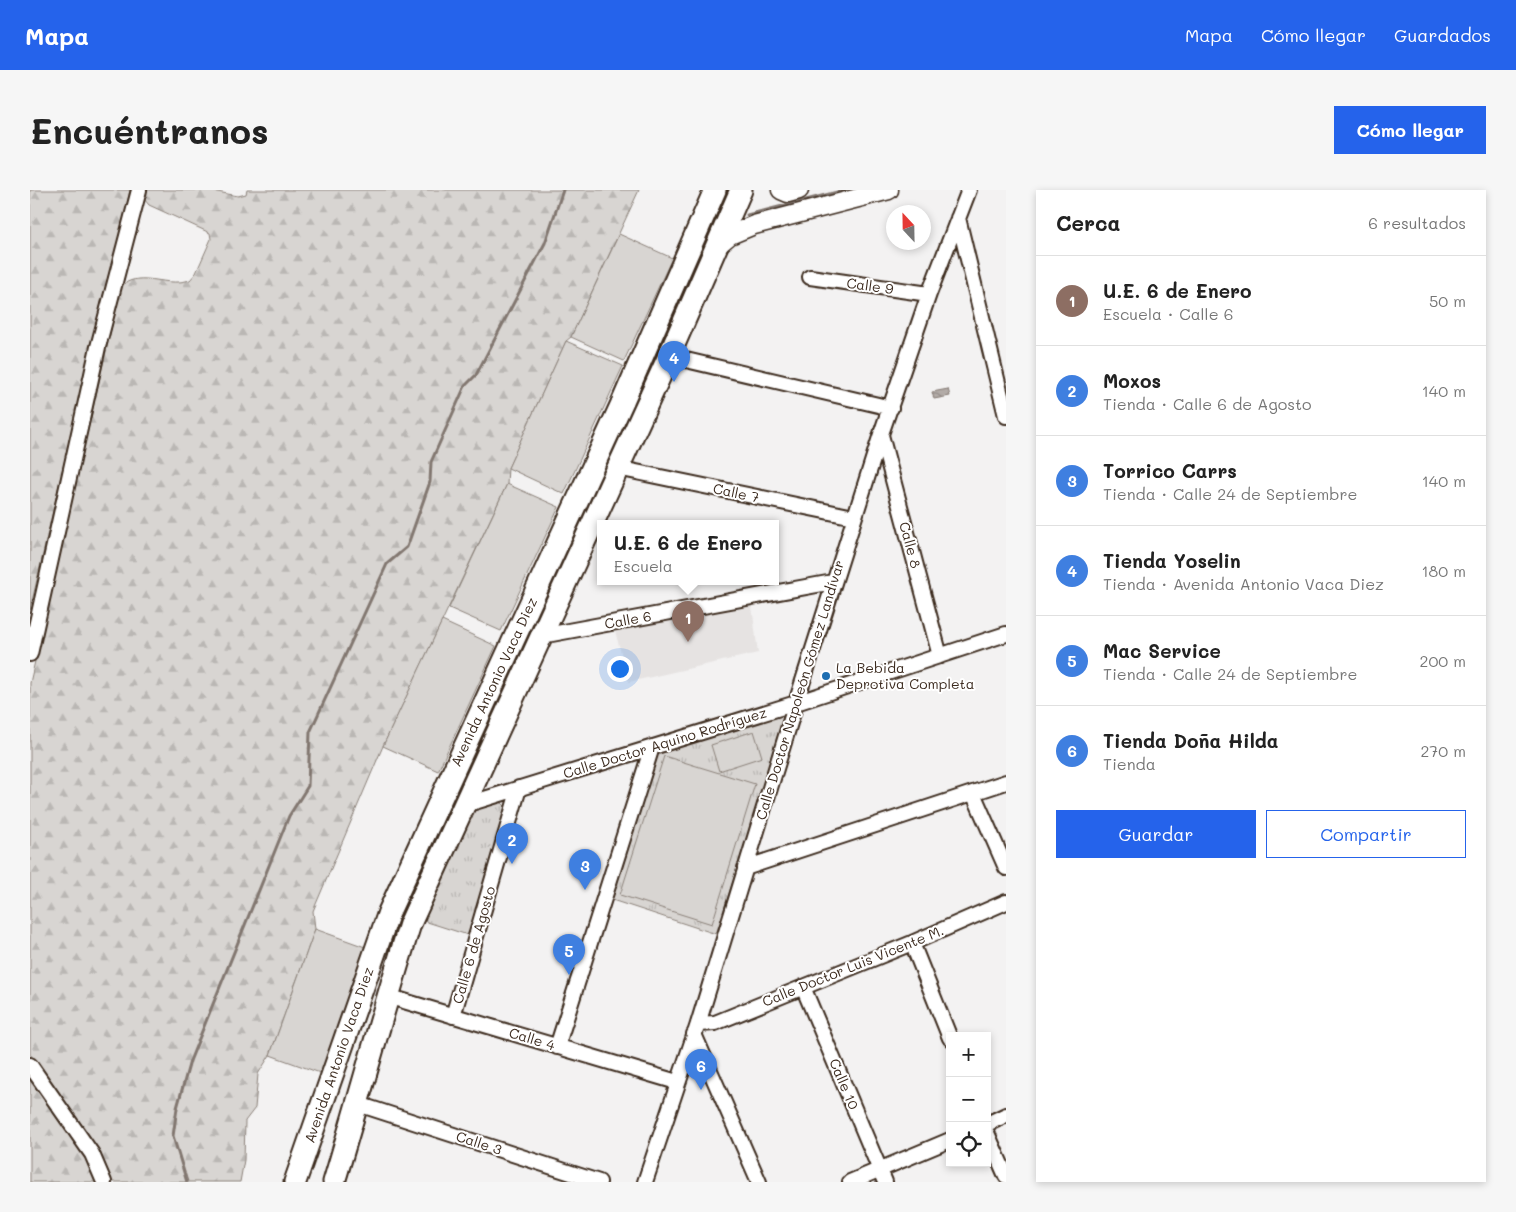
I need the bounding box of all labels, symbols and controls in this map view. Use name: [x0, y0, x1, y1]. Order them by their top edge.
text: Mapa: [25, 20, 89, 51]
text: Mapa: [1185, 23, 1233, 47]
text: Cómo llegar: [1261, 23, 1366, 47]
text: Guardados: [1394, 23, 1491, 47]
button: Cómo llegar: [1334, 106, 1486, 154]
text: Encuéntranos: [30, 107, 269, 153]
north arrow: [886, 205, 931, 250]
text: Cerca: [1056, 209, 1121, 236]
text: 6 resultados: [1368, 212, 1466, 233]
street label: Calle 9: [845, 273, 895, 298]
text: U.E. 6 de Enero: [1103, 278, 1251, 303]
text: 1: [1068, 290, 1076, 311]
text: 50 m: [1429, 290, 1466, 311]
text: Escuela · Calle 6: [1103, 303, 1233, 324]
pin: 4: [658, 341, 690, 382]
text: Moxos: [1103, 368, 1161, 393]
text: 2: [1068, 380, 1076, 401]
text: 140 m: [1422, 380, 1466, 401]
text: Tienda · Calle 6 de Agosto: [1103, 393, 1311, 414]
text: Torrico Carrs: [1103, 458, 1237, 483]
text: 3: [1067, 470, 1077, 491]
text: 140 m: [1422, 470, 1466, 491]
street label: Calle 7: [711, 478, 761, 507]
text: Tienda · Calle 24 de Septiembre: [1103, 483, 1357, 504]
popup: [597, 520, 779, 585]
street label: Calle 8: [895, 520, 926, 570]
text: U.E. 6 de Enero: [614, 530, 762, 555]
text: Tienda Yoselin: [1103, 548, 1241, 573]
text: Escuela: [614, 555, 673, 576]
street label: Calle Doctor Napoleón Gómez Landívar: [751, 558, 848, 822]
text: 4: [1067, 560, 1077, 581]
text: 180 m: [1421, 560, 1466, 581]
text: Tienda · Avenida Antonio Vaca Diez: [1103, 573, 1384, 594]
street label: Avenida Antonio Vaca Diez: [446, 594, 541, 770]
pin: 1: [672, 601, 704, 642]
street label: Calle 6: [603, 606, 653, 633]
text: Mac Service: [1103, 638, 1221, 663]
text: 5: [1067, 650, 1077, 671]
text: 200 m: [1419, 650, 1466, 671]
your location: [607, 656, 633, 682]
place label: La Bebida Deprotiva Completa: [836, 658, 974, 693]
text: Tienda · Calle 24 de Septiembre: [1103, 663, 1357, 684]
marker: La Bebida Deprotiva Completa: [820, 670, 832, 682]
street label: Calle Doctor Aquino Rodríguez: [561, 702, 769, 783]
text: Tienda Doña Hilda: [1103, 728, 1279, 753]
text: 6: [1067, 740, 1077, 761]
text: 270 m: [1420, 740, 1466, 761]
text: Tienda: [1103, 753, 1156, 774]
button: Guardar: [1056, 810, 1256, 858]
button: Compartir: [1266, 810, 1466, 858]
pin: 2: [496, 823, 528, 864]
pin: 3: [569, 849, 601, 890]
street label: Calle 6 de Agosto: [448, 884, 499, 1006]
street label: Calle Doctor Luis Vicente M.: [759, 920, 946, 1011]
pin: 5: [553, 934, 585, 975]
street label: Avenida Antonio Vaca Diez: [299, 964, 378, 1145]
street label: Calle 4: [507, 1023, 558, 1055]
map controls: [946, 1032, 991, 1167]
button: +: [946, 1032, 991, 1077]
pin: 6: [685, 1049, 717, 1090]
street label: Calle 10: [825, 1055, 864, 1113]
button: −: [946, 1077, 991, 1122]
button: locate: [946, 1122, 991, 1167]
street label: Calle 3: [454, 1126, 504, 1159]

